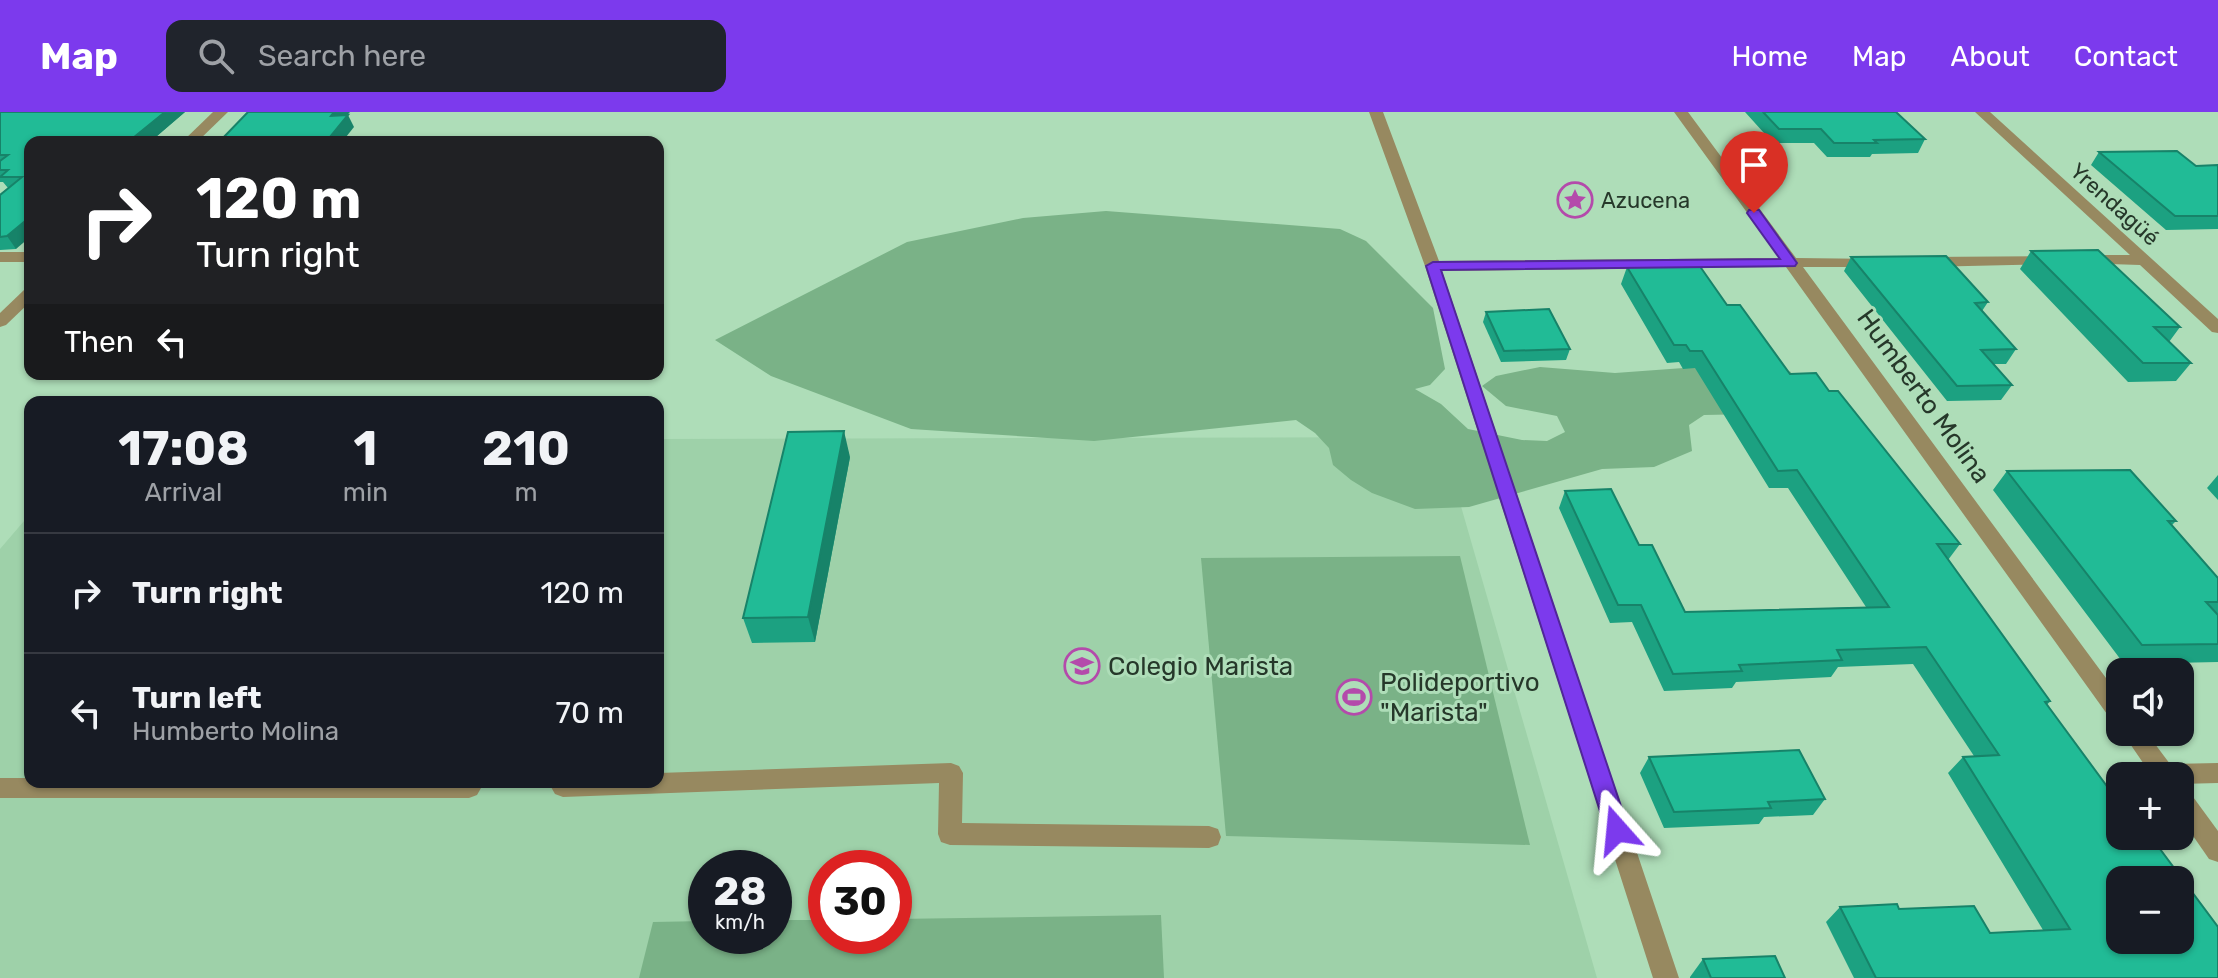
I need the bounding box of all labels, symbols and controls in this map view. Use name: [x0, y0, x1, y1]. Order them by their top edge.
search box: [166, 20, 726, 92]
text: Map: [40, 33, 118, 79]
icon: search: [194, 34, 238, 78]
text: Search here: [258, 38, 426, 74]
text: Home: [1731, 40, 1808, 73]
text: Map: [1852, 40, 1906, 73]
text: About: [1950, 40, 2030, 73]
text: Contact: [2074, 40, 2178, 73]
pin: [1720, 131, 1788, 213]
icon: arrive: [1732, 143, 1776, 187]
street label: Yrendagüé: [2065, 157, 2165, 251]
text: 120 m: [196, 166, 362, 232]
icon: right: [64, 168, 168, 272]
place icon: Azucena: [1556, 181, 1594, 219]
place label: Azucena: [1601, 187, 1690, 214]
text: Turn right: [196, 233, 360, 276]
street label: Humberto Molina: [1850, 303, 1997, 489]
icon: left: [150, 320, 194, 364]
text: Then: [64, 324, 134, 360]
text: 17:08: [118, 420, 249, 477]
text: 1: [353, 420, 377, 477]
text: 210: [482, 420, 570, 477]
text: Arrival: [144, 477, 222, 508]
text: min: [343, 477, 388, 508]
text: m: [514, 477, 538, 508]
icon: right: [64, 571, 108, 615]
text: Turn right: [132, 575, 283, 611]
text: 120 m: [540, 575, 624, 611]
school or university icon: Colegio Marista: [1063, 647, 1101, 685]
place label: Colegio Marista: [1108, 651, 1293, 682]
map controls: [2106, 658, 2194, 954]
button: sound: [2106, 658, 2194, 746]
place label: Polideportivo "Marista": [1380, 667, 1540, 728]
sports icon: Polideportivo "Marista": [1335, 678, 1373, 716]
text: Turn left: [132, 680, 262, 716]
icon: left: [64, 691, 108, 735]
text: 70 m: [556, 695, 624, 731]
text: Humberto Molina: [132, 716, 339, 747]
button: +: [2106, 762, 2194, 850]
position arrow: [1575, 788, 1659, 872]
speed limit sign: 30: [808, 850, 912, 954]
button: −: [2106, 866, 2194, 954]
text: 28: [713, 868, 767, 915]
text: km/h: [715, 910, 765, 934]

